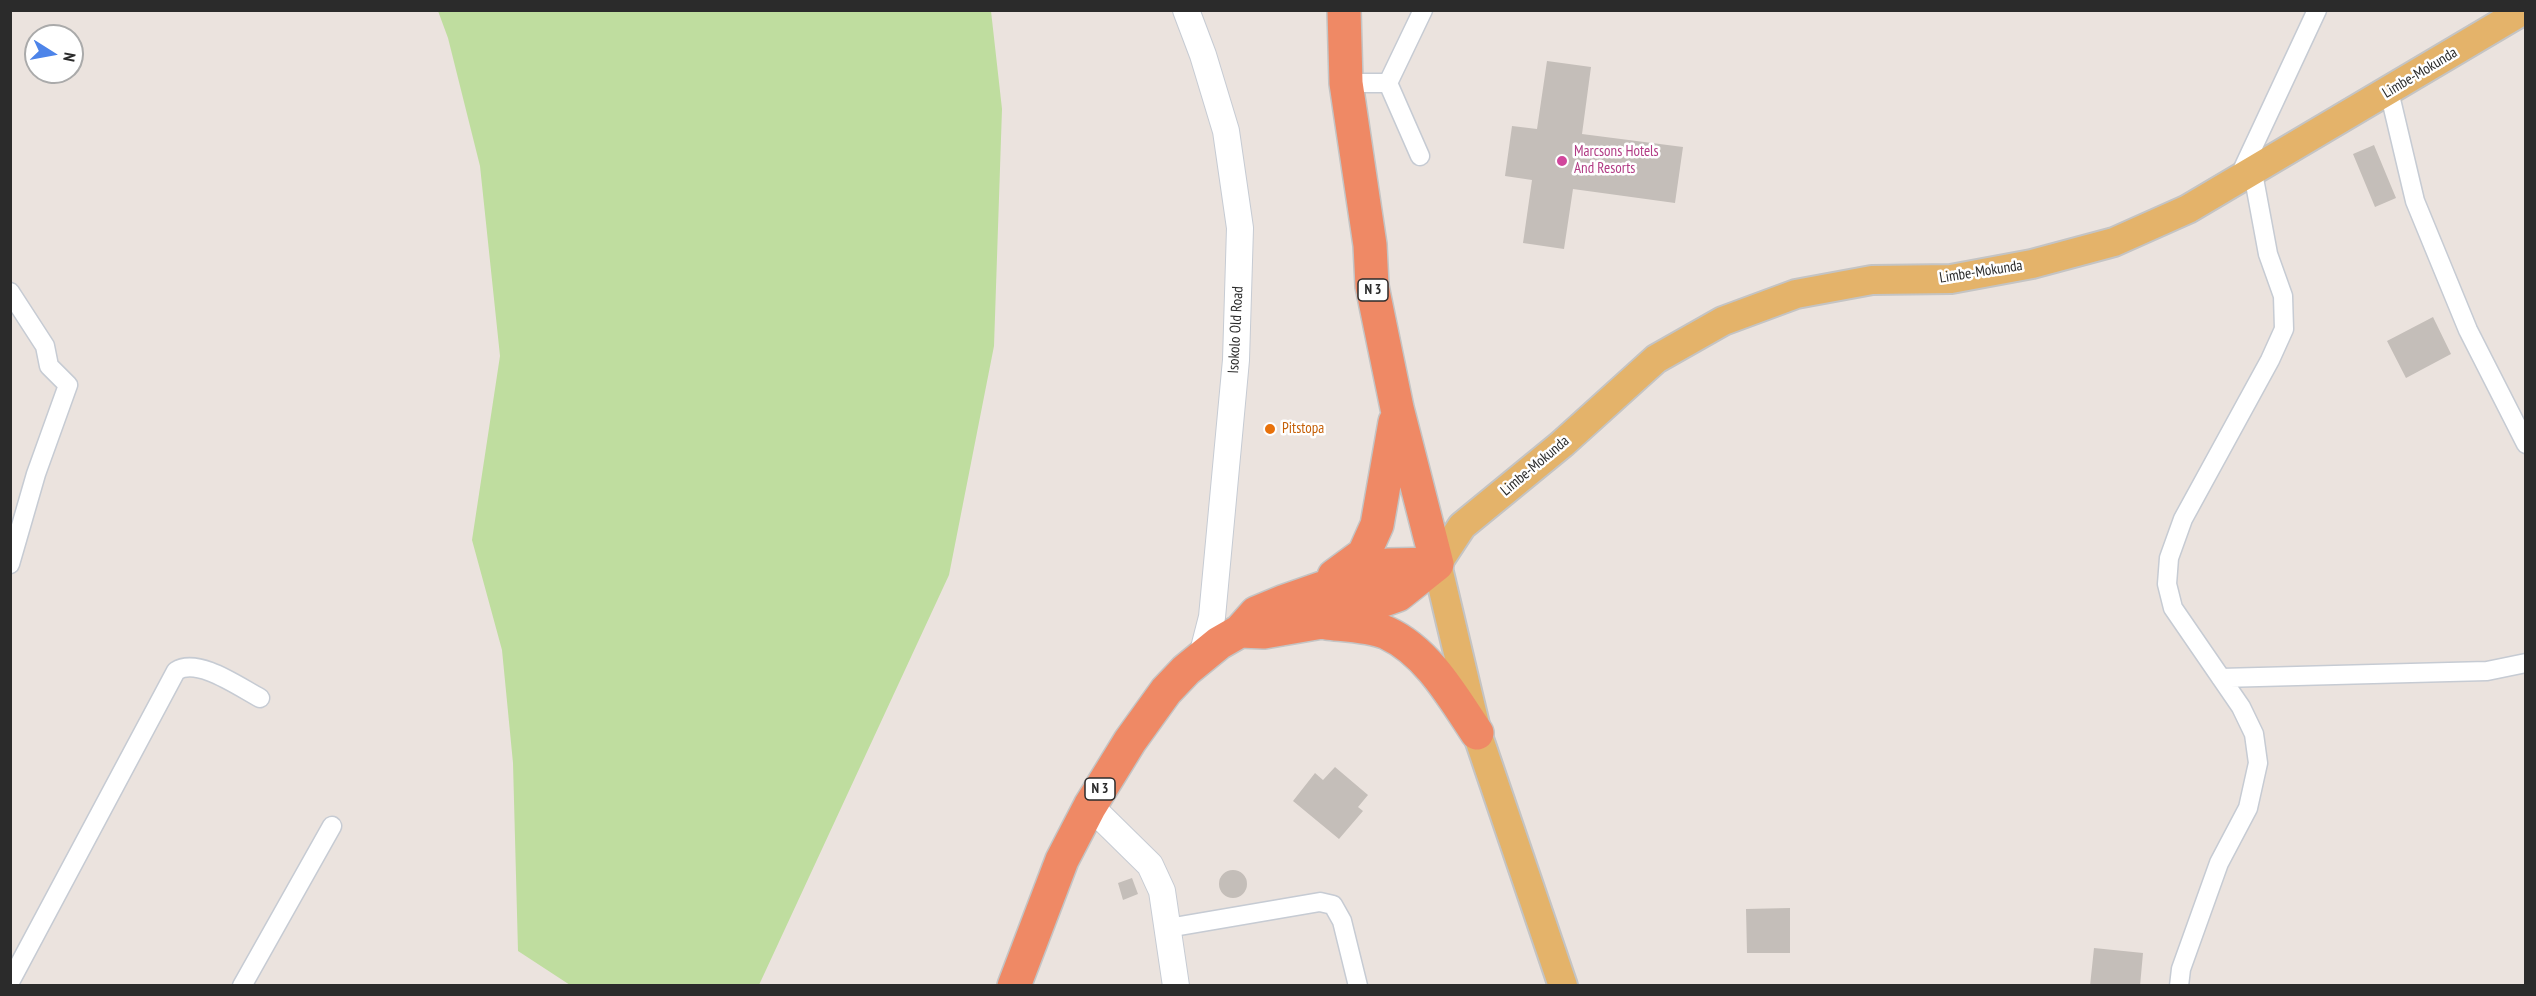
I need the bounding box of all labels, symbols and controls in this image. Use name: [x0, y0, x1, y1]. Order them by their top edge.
north arrow: [24, 24, 84, 84]
street label: Limbe-Mokunda: [2379, 44, 2461, 102]
text: N: [59, 51, 80, 63]
place label: Marcsons Hotels And Resorts: [1574, 143, 1659, 178]
marker: Marcsons Hotels And Resorts: [1555, 154, 1569, 168]
street label: Limbe-Mokunda: [1938, 257, 2024, 287]
road number: N 3: [1358, 279, 1388, 301]
street label: Isokolo Old Road: [1225, 286, 1247, 374]
place label: Pitstopa: [1282, 420, 1324, 438]
marker: Pitstopa: [1263, 422, 1277, 436]
street label: Limbe-Mokunda: [1497, 432, 1573, 500]
road number: N 3: [1085, 778, 1115, 800]

